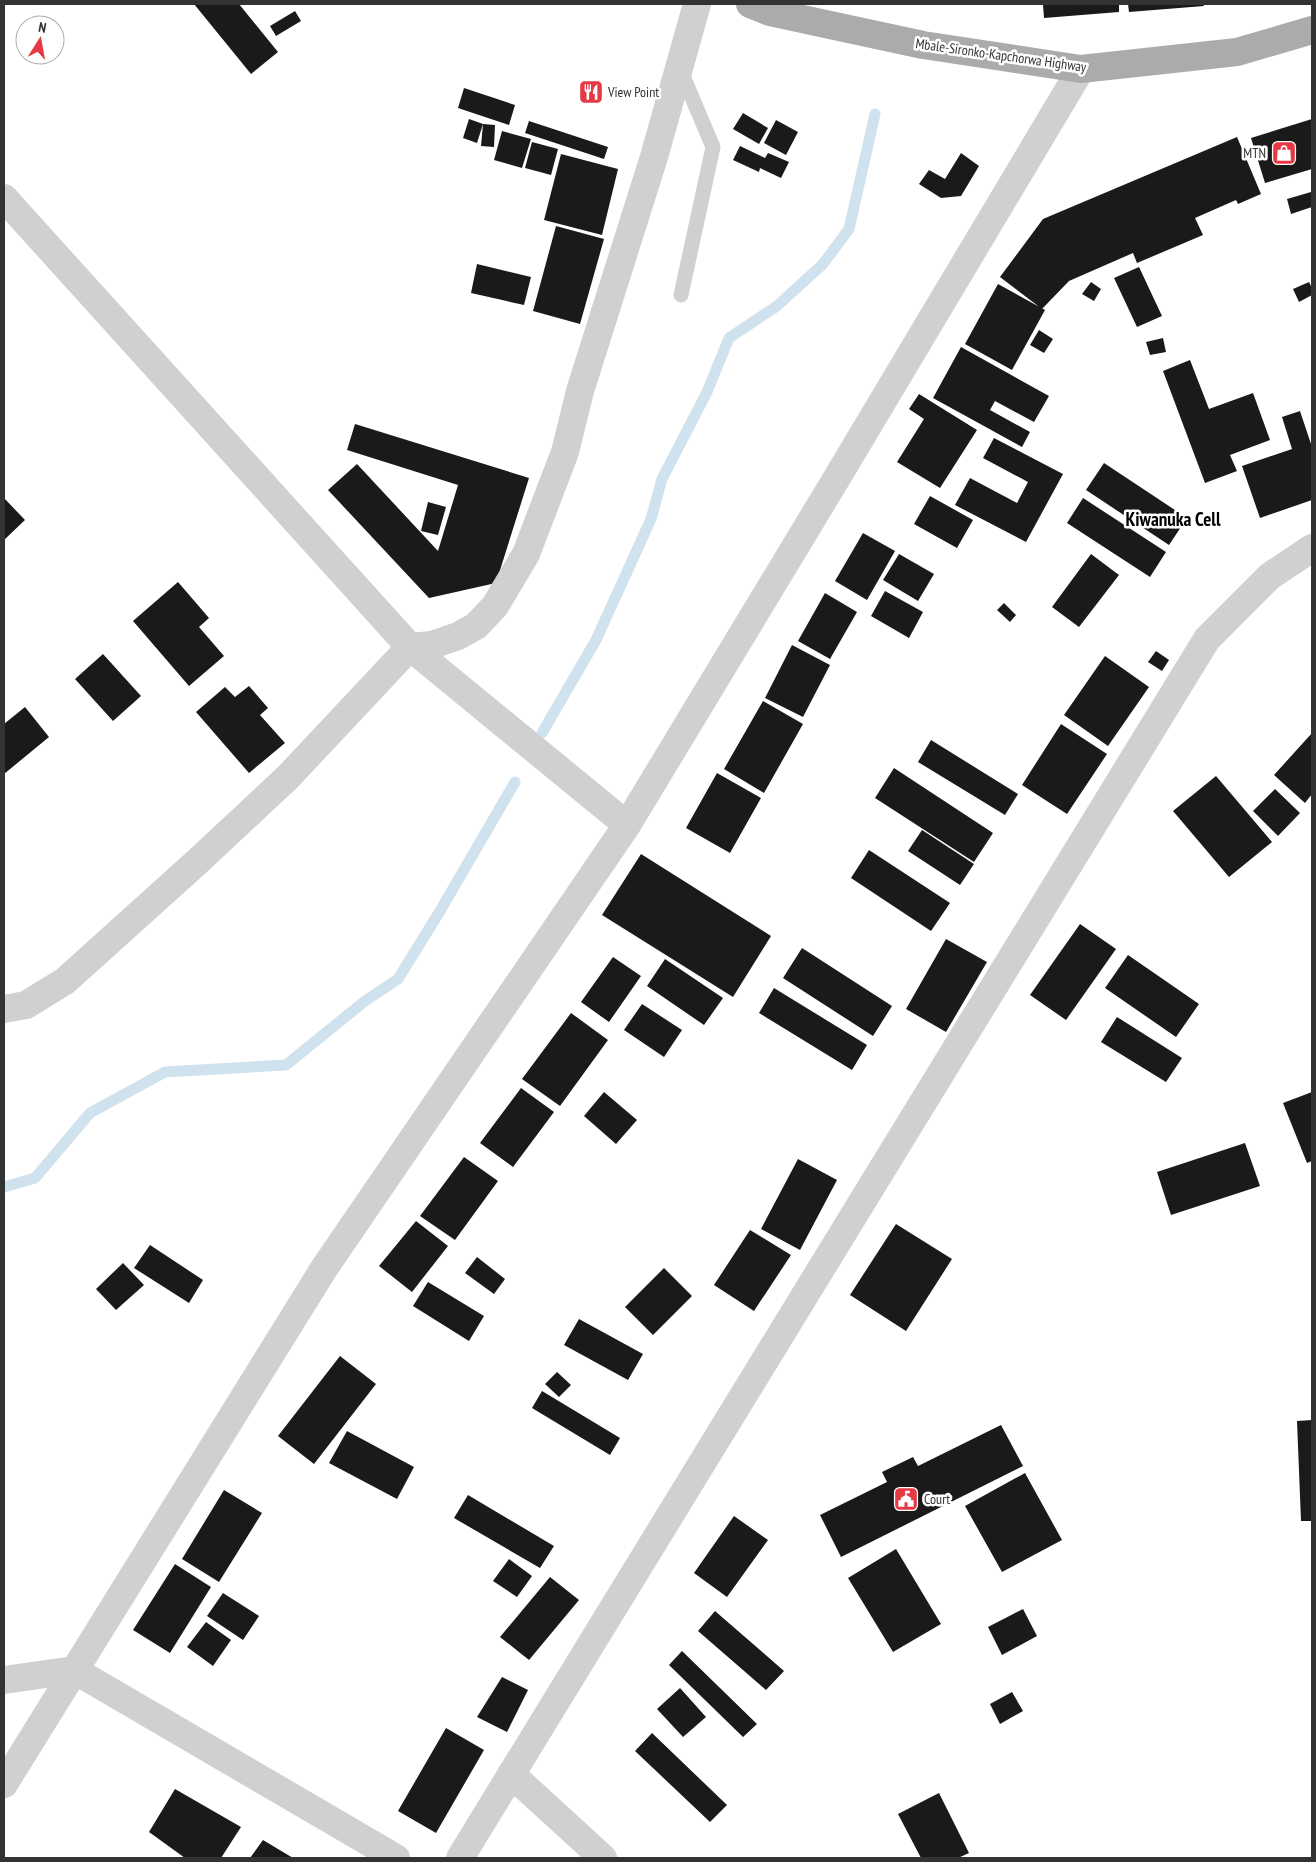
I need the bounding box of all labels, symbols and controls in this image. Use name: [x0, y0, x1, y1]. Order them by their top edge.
north arrow: [15, 15, 65, 65]
text: N: [37, 18, 48, 37]
street label: Mbale-Sironko-Kapchorwa Highway: [914, 34, 1088, 76]
restaurant icon: View Point: [578, 79, 604, 105]
place label: View Point: [607, 83, 659, 101]
shop icon: MTN: [1271, 140, 1297, 166]
place label: MTN: [1243, 144, 1266, 162]
district label: Kiwanuka Cell: [1125, 507, 1221, 531]
public building icon: Court: [893, 1486, 919, 1512]
place label: Court: [924, 1490, 950, 1508]

